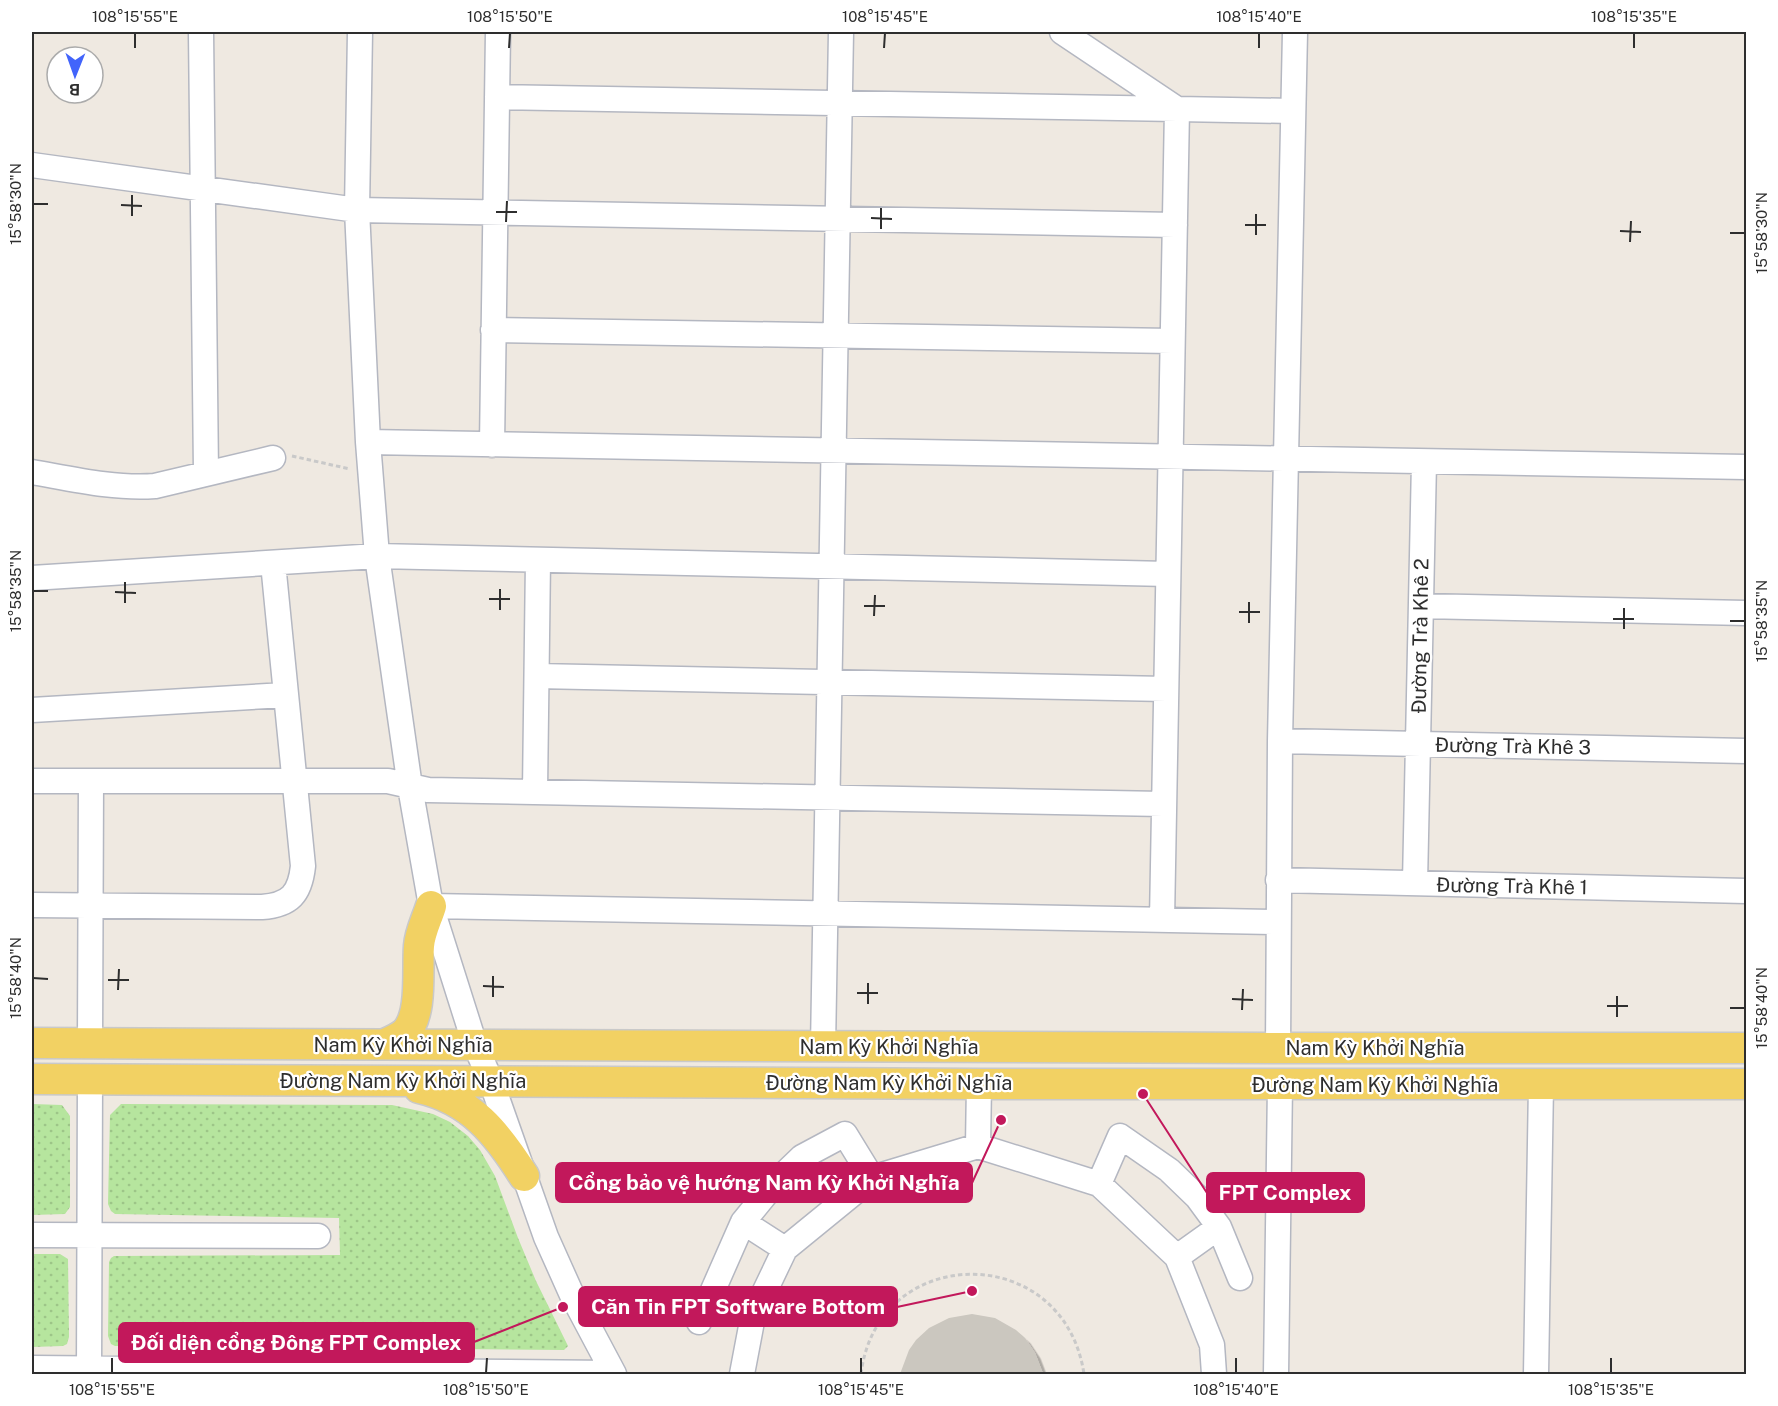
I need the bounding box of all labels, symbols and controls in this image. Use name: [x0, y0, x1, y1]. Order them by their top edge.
text: 108°15'55"E: [92, 8, 178, 25]
text: 108°15'50"E: [467, 8, 553, 25]
text: 108°15'45"E: [842, 8, 928, 25]
text: 108°15'40"E: [1216, 8, 1302, 25]
text: 108°15'35"E: [1591, 8, 1677, 25]
north arrow: [45, 45, 105, 105]
text: B: [69, 80, 80, 99]
text: 15°58'30"N: [7, 163, 24, 245]
text: 15°58'30"N: [1753, 192, 1770, 274]
text: 15°58'35"N: [7, 550, 24, 632]
street label: Đường Trà Khê 2: [1407, 558, 1433, 714]
text: 15°58'35"N: [1753, 580, 1770, 662]
street label: Đường Trà Khê 3: [1435, 733, 1591, 759]
street label: Đường Trà Khê 1: [1436, 873, 1588, 899]
text: 15°58'40"N: [7, 937, 24, 1019]
text: 15°58'40"N: [1753, 967, 1770, 1049]
street label: Nam Kỳ Khởi Nghĩa: [313, 1033, 493, 1057]
street label: Nam Kỳ Khởi Nghĩa: [799, 1035, 979, 1059]
street label: Nam Kỳ Khởi Nghĩa: [1285, 1036, 1465, 1060]
street label: Đường Nam Kỳ Khởi Nghĩa: [280, 1069, 526, 1093]
street label: Đường Nam Kỳ Khởi Nghĩa: [766, 1071, 1012, 1095]
street label: Đường Nam Kỳ Khởi Nghĩa: [1252, 1073, 1498, 1097]
callout: Cổng bảo vệ hướng Nam Kỳ Khởi Nghĩa: [556, 1163, 972, 1202]
text: Cổng bảo vệ hướng Nam Kỳ Khởi Nghĩa: [568, 1170, 960, 1195]
callout: FPT Complex: [1207, 1173, 1364, 1212]
text: FPT Complex: [1219, 1180, 1351, 1205]
callout: Căn Tin FPT Software Bottom: [579, 1287, 897, 1326]
text: Căn Tin FPT Software Bottom: [591, 1294, 885, 1319]
callout: Đối diện cổng Đông FPT Complex: [119, 1323, 474, 1362]
text: Đối diện cổng Đông FPT Complex: [131, 1330, 461, 1355]
text: 108°15'55"E: [69, 1381, 155, 1398]
text: 108°15'50"E: [443, 1381, 529, 1398]
text: 108°15'45"E: [818, 1381, 904, 1398]
text: 108°15'40"E: [1193, 1381, 1279, 1398]
text: 108°15'35"E: [1568, 1381, 1654, 1398]

